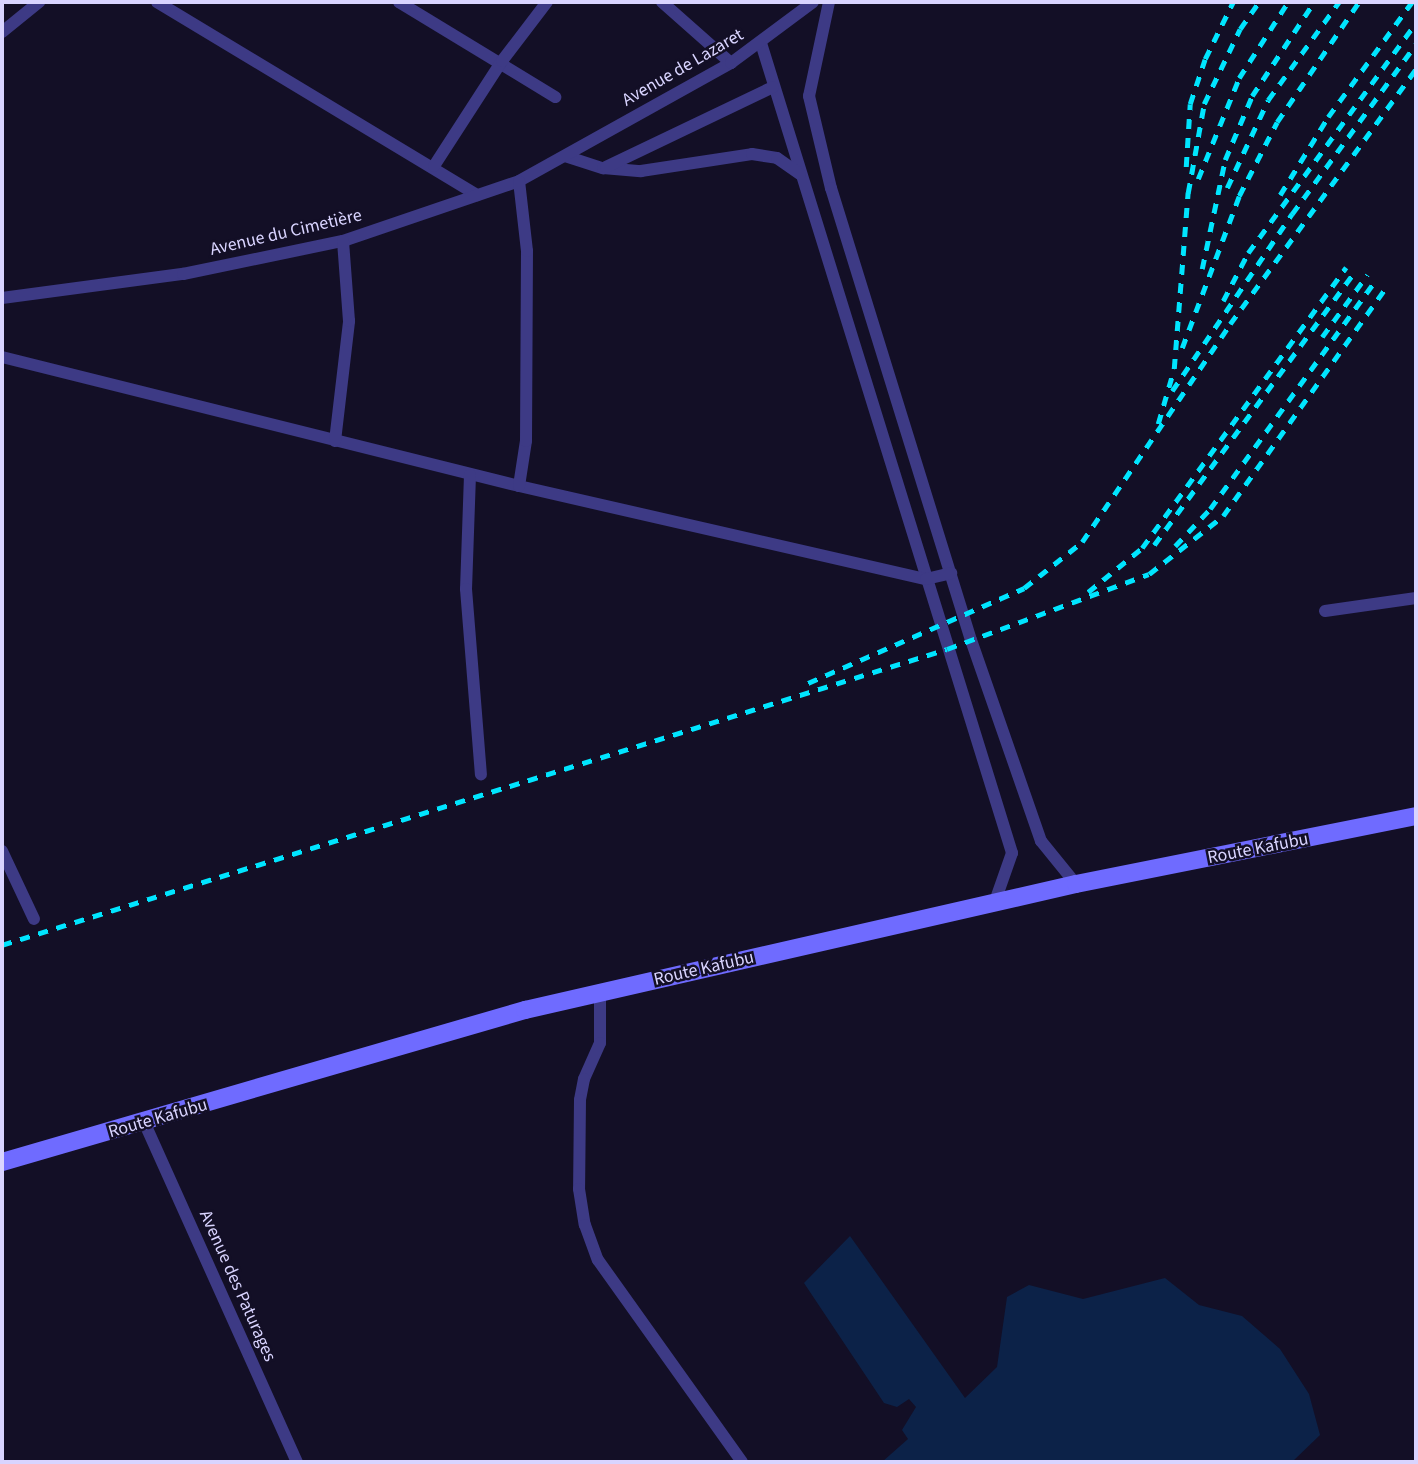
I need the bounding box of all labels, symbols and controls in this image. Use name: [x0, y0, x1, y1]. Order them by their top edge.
street label: Avenue de Lazaret: [618, 24, 748, 112]
street label: Avenue du Cimetière: [208, 205, 364, 261]
street label: Route Kafubu: [1206, 829, 1310, 869]
street label: Route Kafubu: [652, 947, 756, 991]
street label: Route Kafubu: [106, 1095, 210, 1143]
street label: Avenue des Paturages: [194, 1207, 280, 1365]

